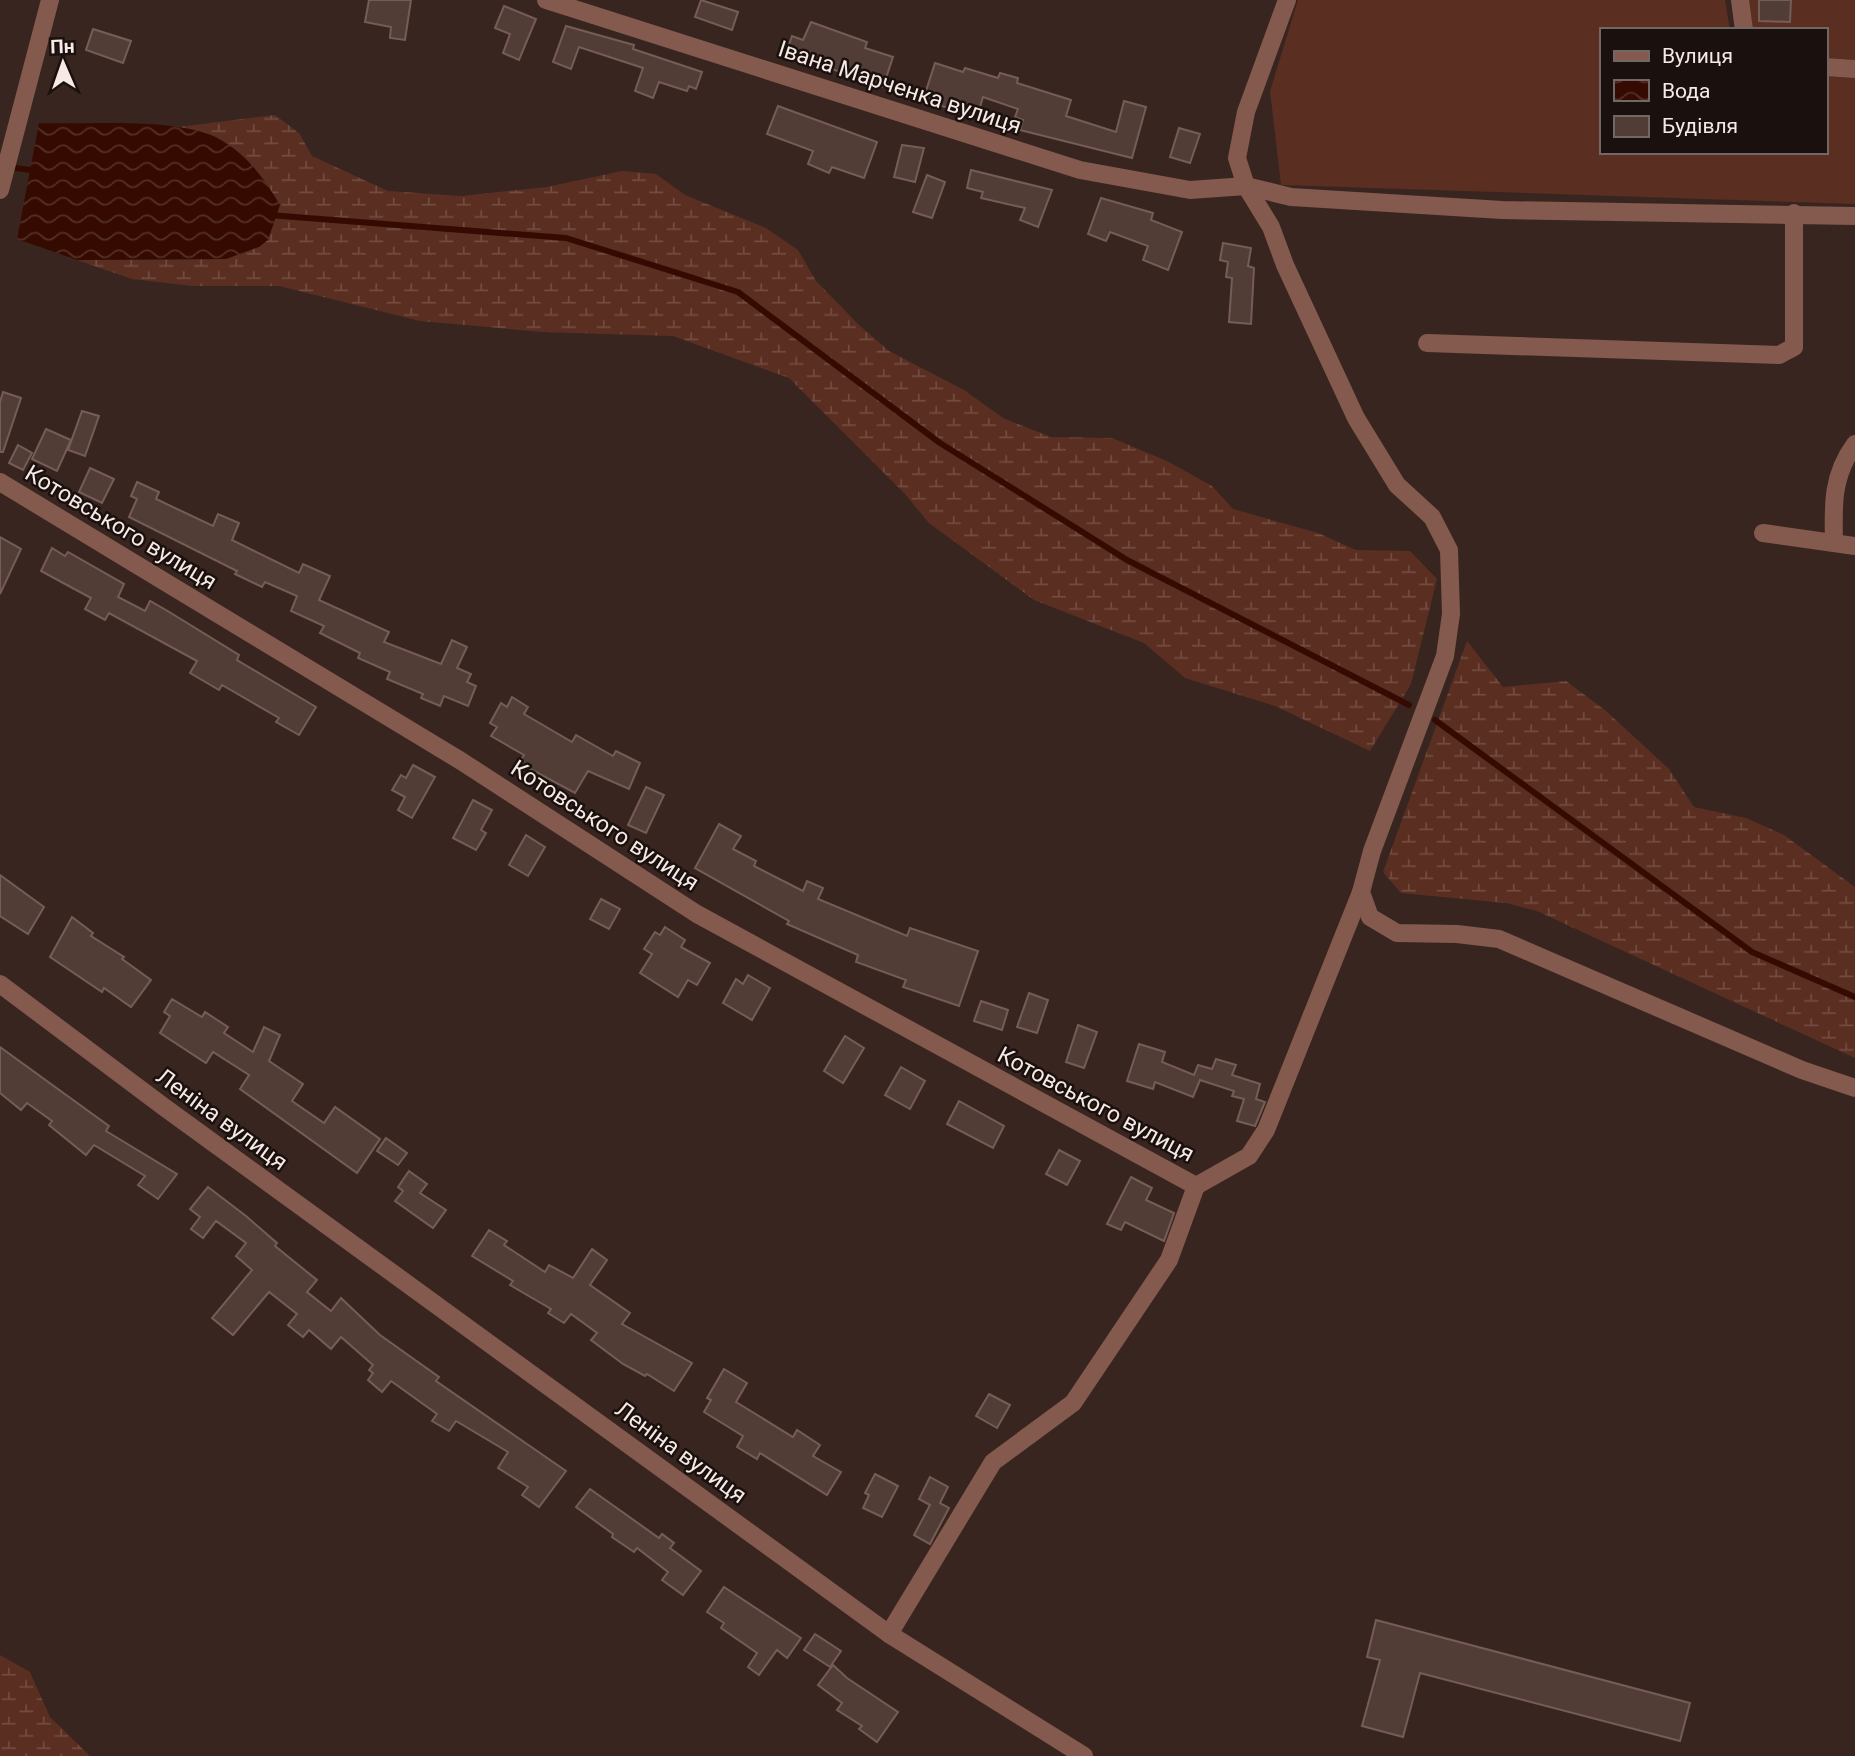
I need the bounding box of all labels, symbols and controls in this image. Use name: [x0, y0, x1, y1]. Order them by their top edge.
north arrow: [28, 28, 98, 98]
legend: [1600, 28, 1827, 154]
text: Пн: [50, 35, 75, 58]
street label: Івана Марченка вулиця: [775, 35, 1025, 140]
text: Вулиця: [1662, 44, 1733, 68]
text: Вода: [1662, 79, 1710, 103]
text: Будівля: [1662, 114, 1738, 138]
street label: Котовського вулиця: [20, 460, 221, 595]
street label: Котовського вулиця: [506, 755, 704, 896]
street label: Котовського вулиця: [993, 1041, 1199, 1168]
street label: Леніна вулиця: [151, 1063, 292, 1176]
street label: Леніна вулиця: [610, 1396, 751, 1509]

